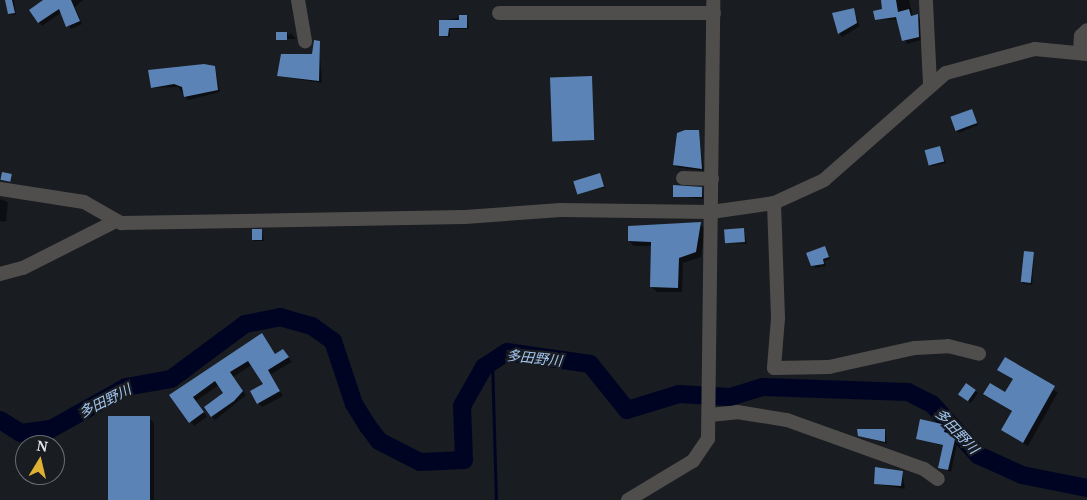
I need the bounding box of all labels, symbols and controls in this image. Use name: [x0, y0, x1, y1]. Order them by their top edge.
water label: 多田野川: [505, 347, 563, 369]
water label: 多田野川: [76, 381, 134, 421]
water label: 多田野川: [932, 405, 982, 457]
north arrow: [15, 435, 65, 485]
text: N: [35, 435, 49, 456]

